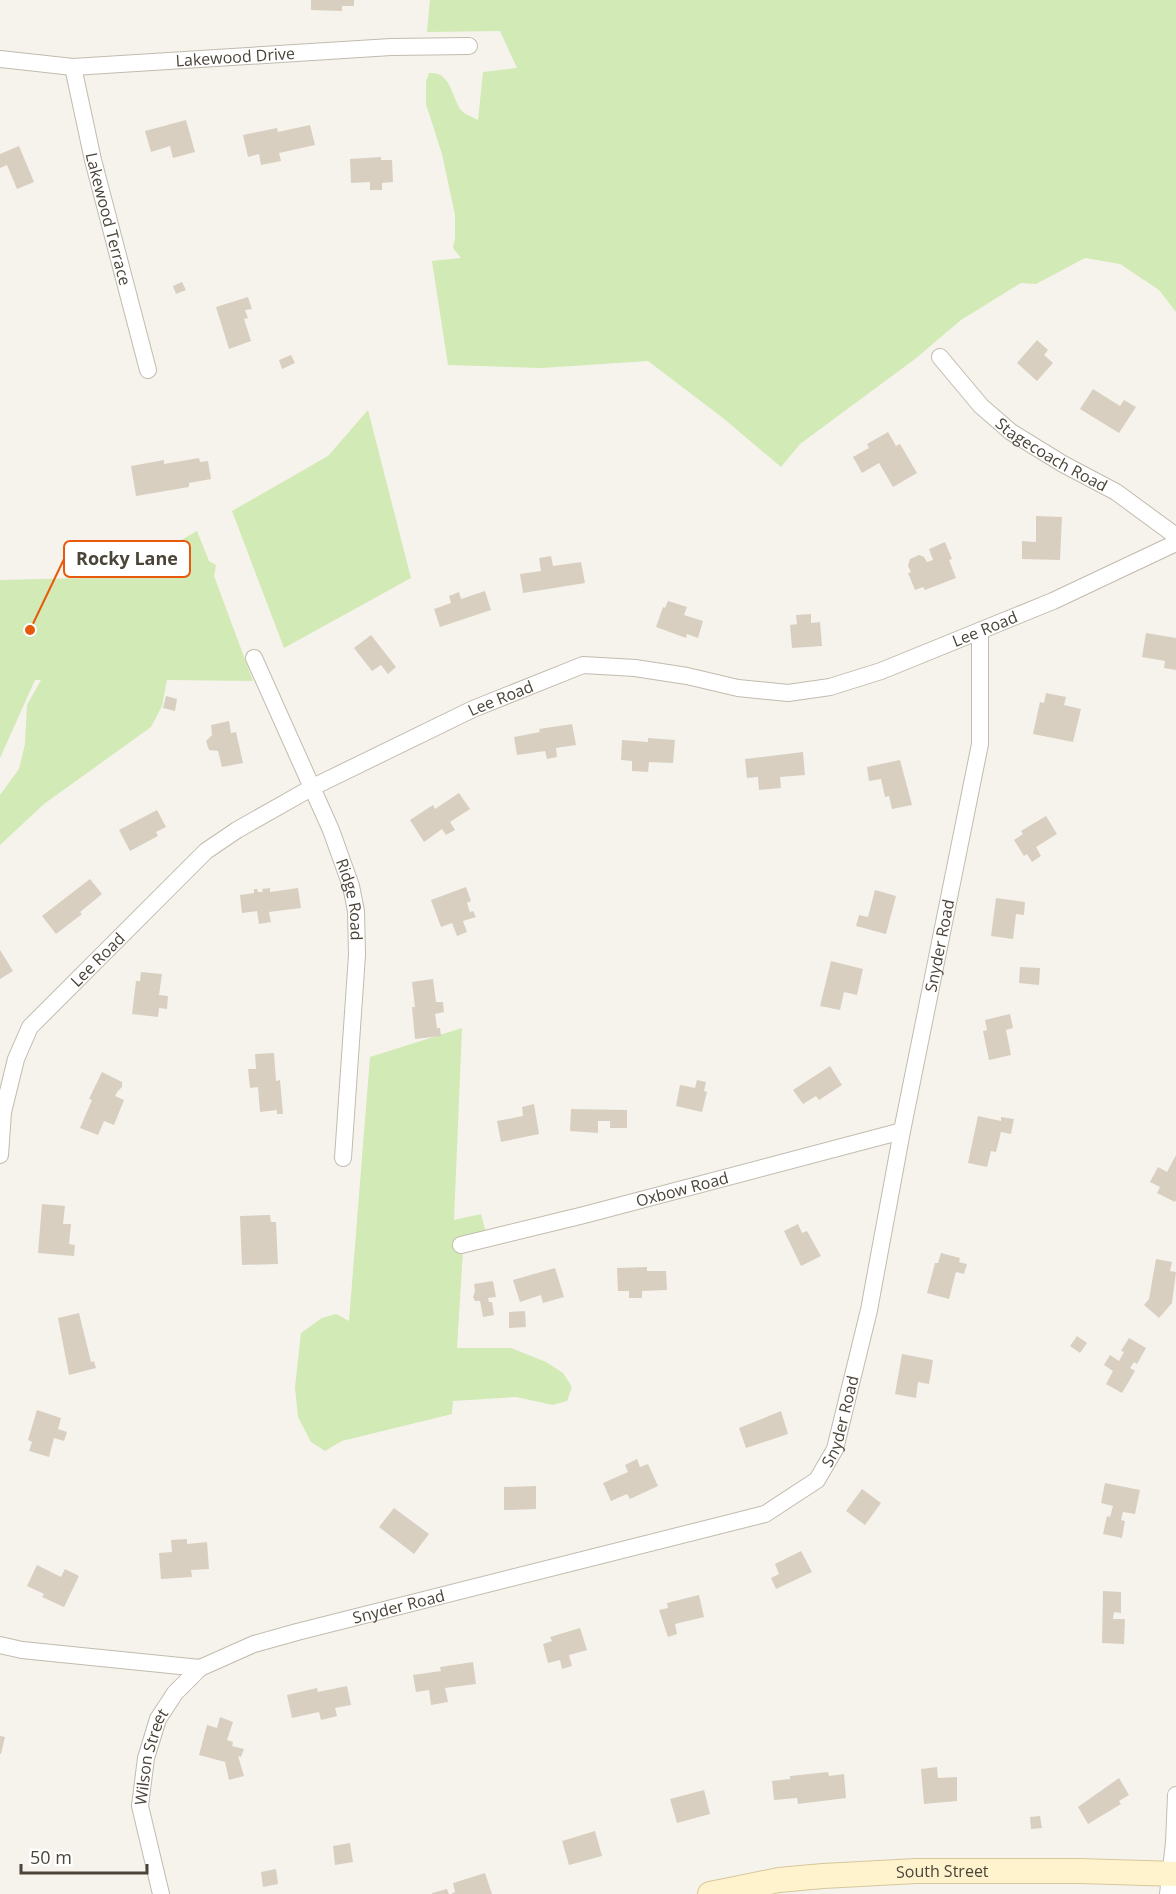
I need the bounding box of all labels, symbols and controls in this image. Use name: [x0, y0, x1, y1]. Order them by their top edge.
street label: Lakewood Drive: [175, 42, 296, 72]
street label: Lakewood Terrace: [81, 150, 136, 288]
street label: Stagecoach Road: [991, 412, 1111, 497]
callout: Rocky Lane: [64, 541, 190, 577]
text: Rocky Lane: [76, 546, 178, 570]
street label: Lee Road: [949, 606, 1021, 652]
street label: Lee Road: [464, 675, 537, 721]
street label: Ridge Road: [331, 855, 368, 941]
street label: Snyder Road: [919, 897, 959, 994]
street label: Lee Road: [65, 927, 130, 992]
street label: Oxbow Road: [633, 1166, 731, 1212]
street label: Snyder Road: [816, 1373, 864, 1471]
street label: Snyder Road: [350, 1584, 447, 1629]
street label: Wilson Street: [129, 1704, 173, 1806]
scale bar: [21, 1837, 147, 1875]
text: 50 m: [30, 1845, 72, 1869]
street label: South Street: [895, 1860, 989, 1883]

